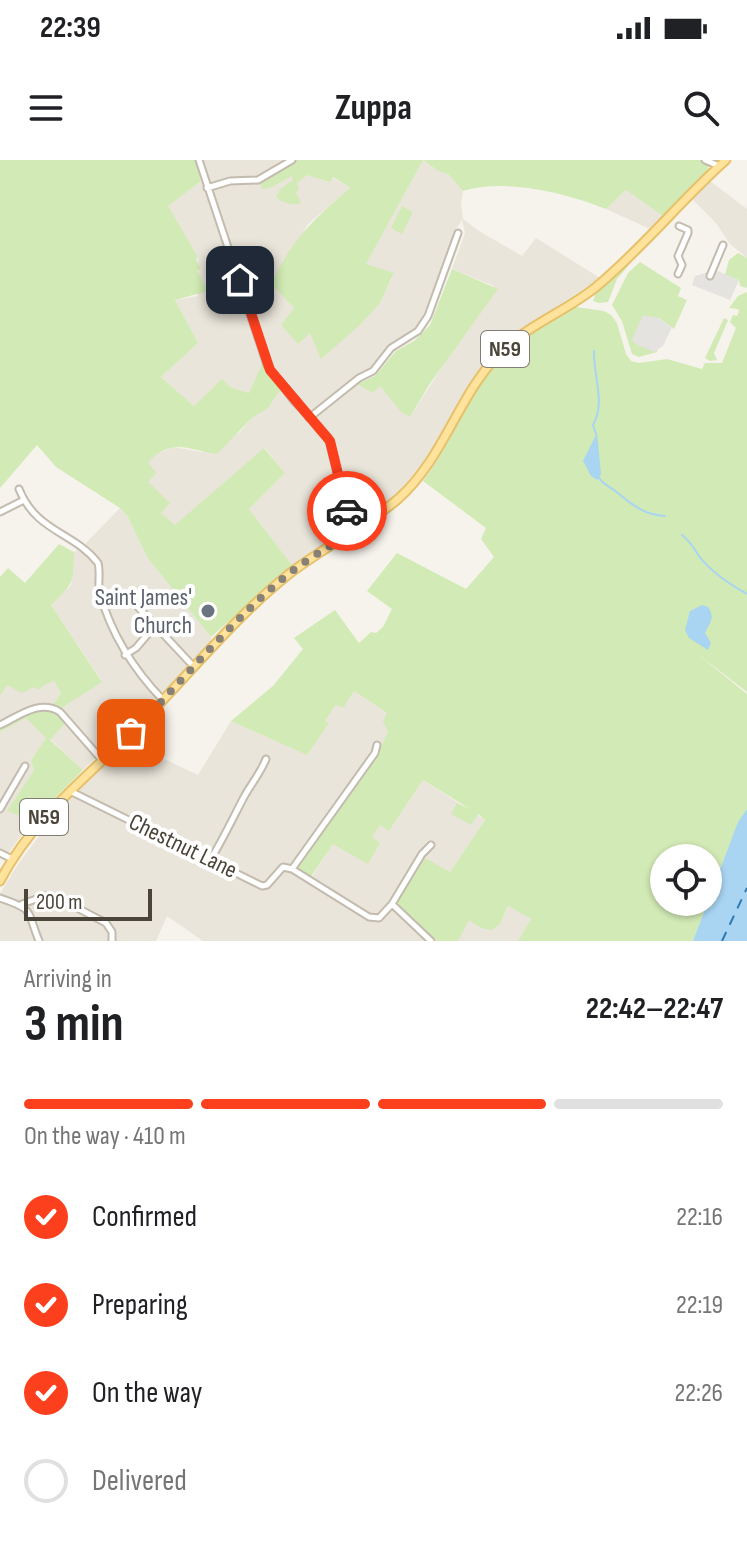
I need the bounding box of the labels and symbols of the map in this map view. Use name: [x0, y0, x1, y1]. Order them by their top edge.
pin: [206, 246, 274, 314]
road number: N59: [481, 331, 529, 367]
courier: [307, 471, 387, 551]
place label: Saint James' Church: [95, 583, 192, 640]
marker: Saint James' Church: [199, 602, 217, 620]
pin: [97, 699, 165, 767]
road number: N59: [20, 799, 68, 835]
street label: Chestnut Lane: [124, 807, 242, 885]
scale bar: [24, 885, 152, 921]

